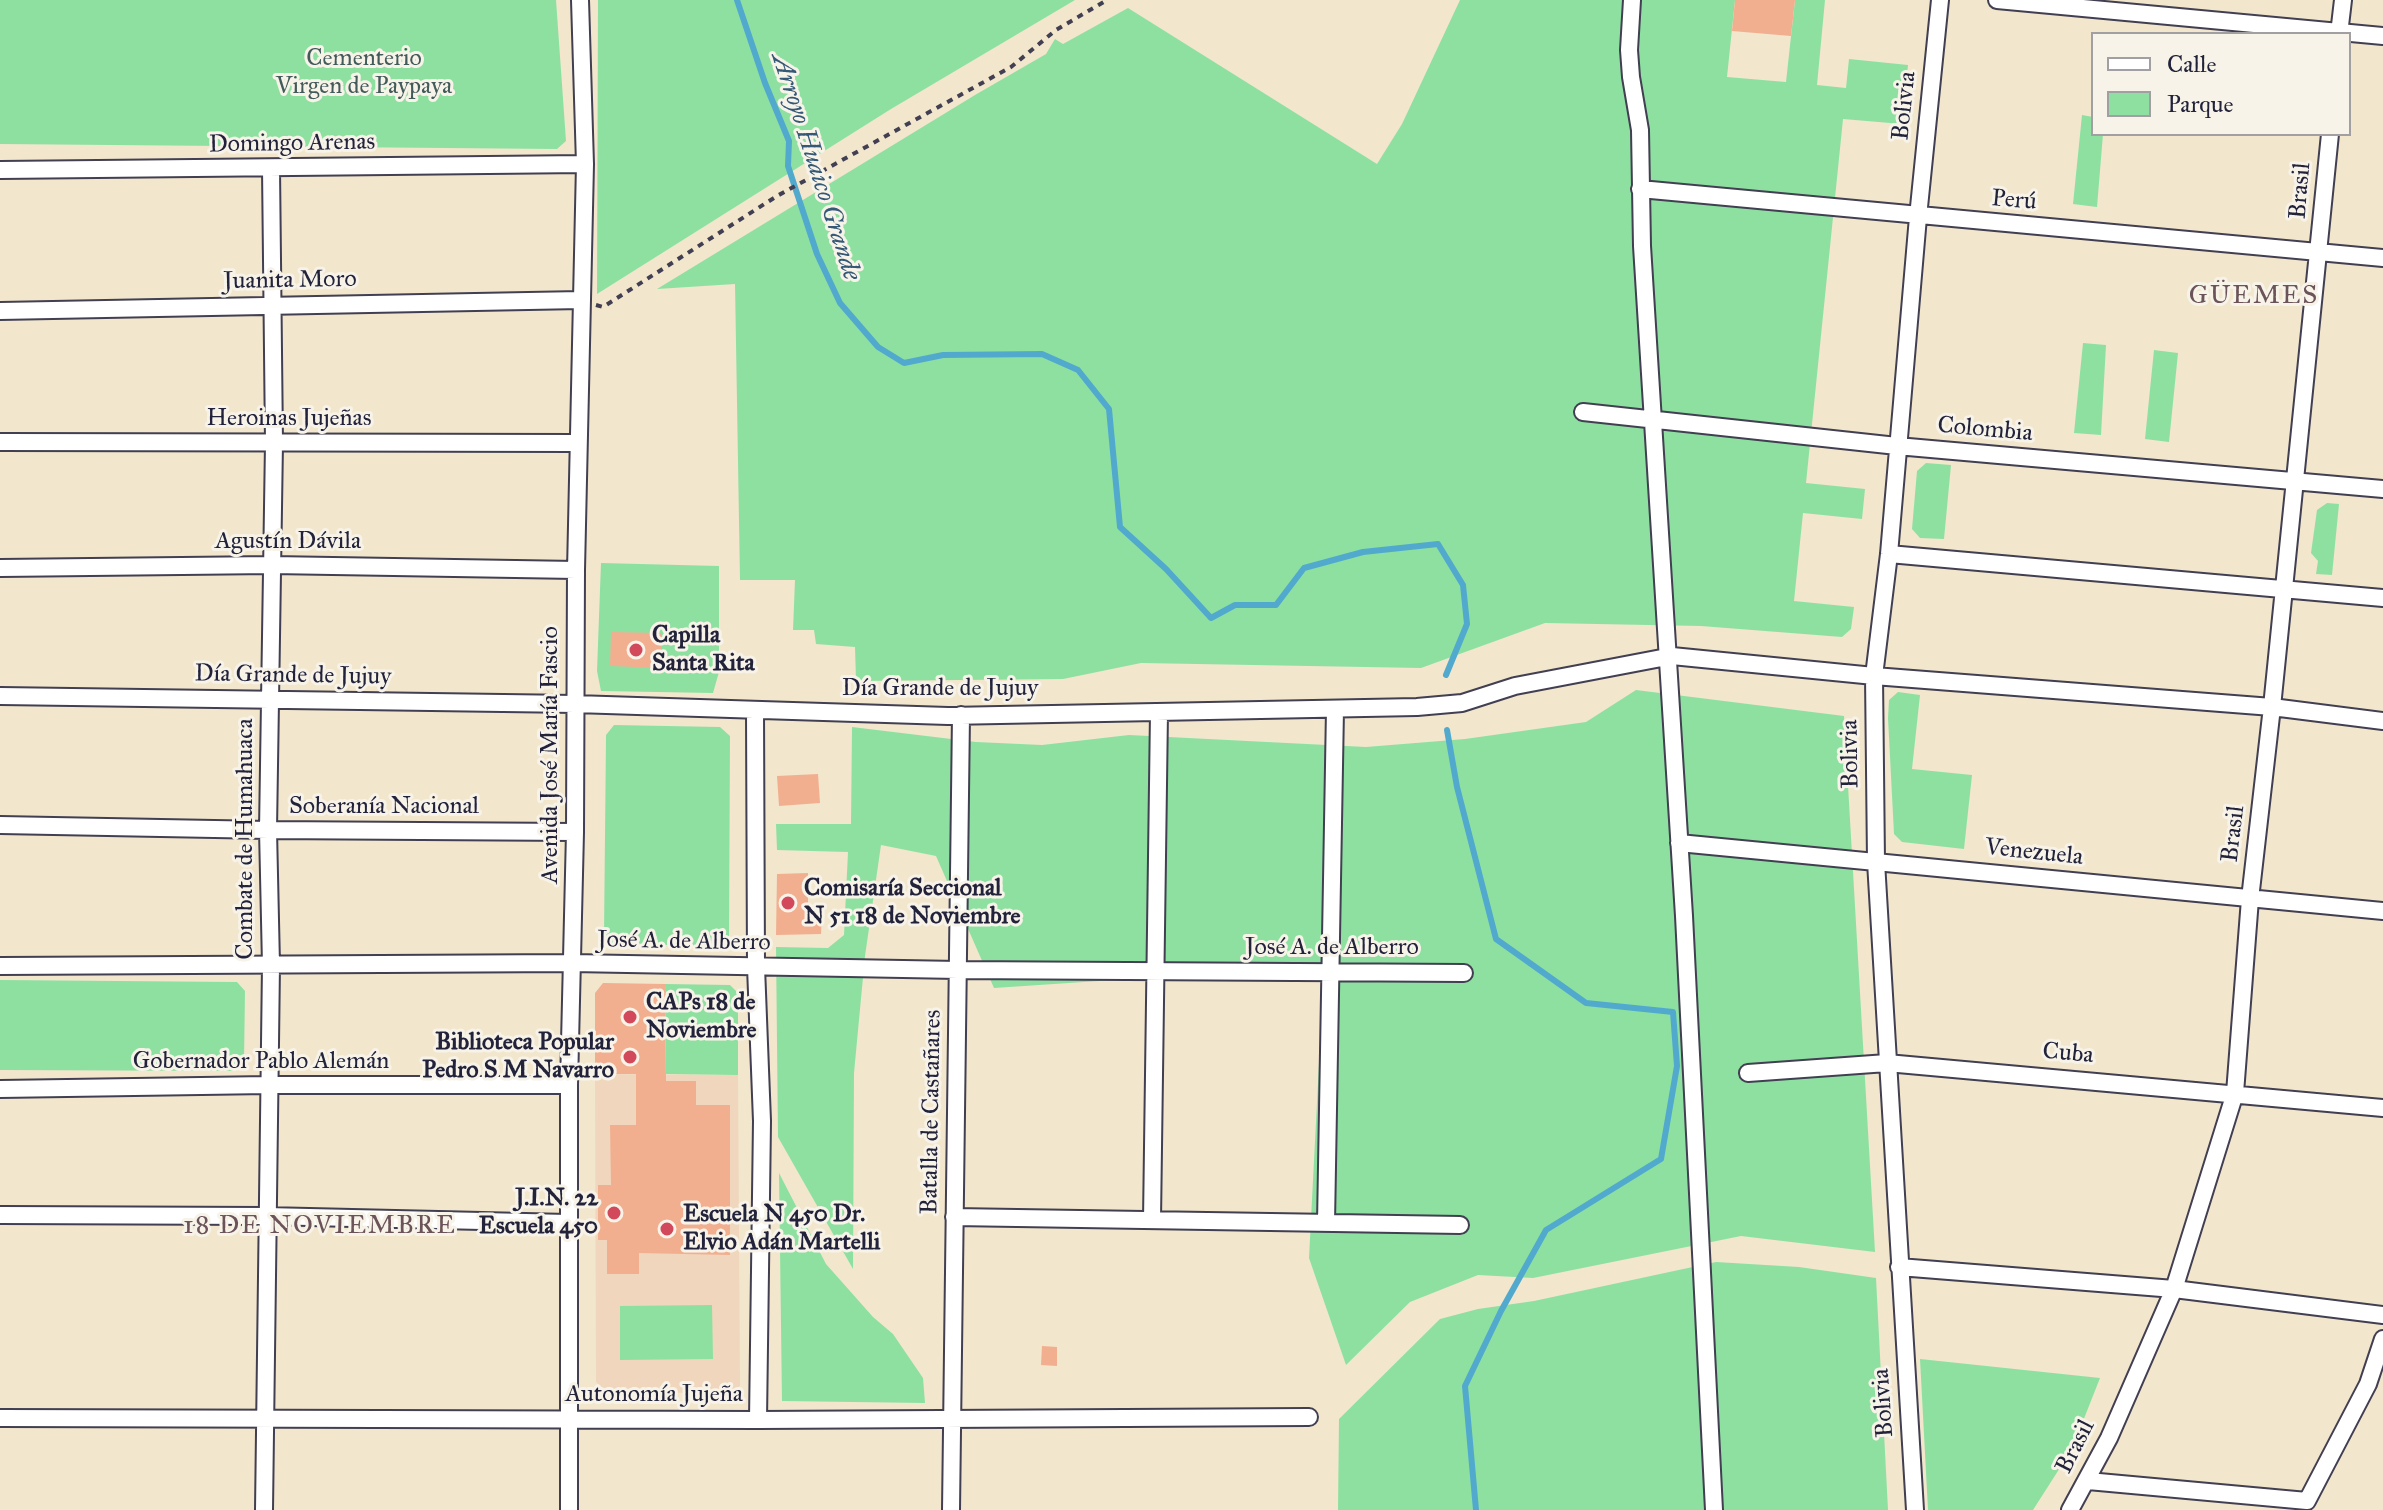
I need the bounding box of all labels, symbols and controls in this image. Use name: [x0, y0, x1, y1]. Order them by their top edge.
legend: [2091, 32, 2351, 136]
park label: Cementerio Virgen de Paypaya: [276, 45, 452, 101]
water label: Arroyo Huaico Grande: [764, 49, 866, 285]
text: Calle: [2167, 49, 2216, 79]
street label: Bolivia: [1887, 70, 1923, 142]
text: Parque: [2167, 89, 2234, 119]
street label: Domingo Arenas: [209, 128, 375, 160]
street label: Brasil: [2284, 161, 2318, 221]
street label: Perú: [1990, 185, 2038, 217]
street label: Juanita Moro: [223, 265, 357, 297]
district label: GÜEMES: [2189, 281, 2319, 313]
street label: Heroinas Jujeñas: [207, 405, 371, 433]
street label: Colombia: [1936, 411, 2034, 449]
street label: Agustín Dávila: [215, 528, 361, 556]
place label: Capilla Santa Rita: [652, 622, 755, 678]
street label: Avenida José María Fascio: [537, 626, 565, 884]
marker: Capilla Santa Rita: [627, 641, 645, 659]
street label: Día Grande de Jujuy: [194, 660, 392, 692]
street label: Día Grande de Jujuy: [842, 675, 1038, 703]
street label: Combate de Humahuaca: [232, 718, 260, 960]
street label: Bolivia: [1836, 719, 1866, 789]
street label: Soberanía Nacional: [289, 793, 479, 821]
street label: Brasil: [2216, 804, 2252, 864]
street label: Venezuela: [1984, 834, 2084, 872]
place label: Comisaría Seccional N 51 18 de Noviembre: [804, 875, 1021, 931]
marker: Comisaría Seccional N 51 18 de Noviembre: [779, 894, 797, 912]
street label: José A. de Alberro: [597, 926, 771, 958]
street label: José A. de Alberro: [1245, 934, 1419, 962]
place label: CAPs 18 de Noviembre: [646, 989, 757, 1045]
marker: CAPs 18 de Noviembre: [621, 1008, 639, 1026]
street label: Batalla de Castañares: [916, 1009, 948, 1215]
place label: Biblioteca Popular Pedro S M Navarro: [422, 1029, 614, 1085]
street label: Cuba: [2041, 1037, 2095, 1071]
street label: Gobernador Pablo Alemán: [133, 1048, 389, 1076]
marker: Biblioteca Popular Pedro S M Navarro: [621, 1048, 639, 1066]
place label: J.I.N. 22 Escuela 450: [479, 1185, 598, 1241]
place label: Escuela N 450 Dr. Elvio Adán Martelli: [683, 1201, 880, 1257]
marker: J.I.N. 22 Escuela 450: [605, 1204, 623, 1222]
district label: 18 DE NOVIEMBRE: [183, 1211, 457, 1243]
marker: Escuela N 450 Dr. Elvio Adán Martelli: [658, 1220, 676, 1238]
street label: Bolivia: [1867, 1367, 1901, 1439]
street label: Autonomía Jujeña: [565, 1381, 743, 1409]
street label: Brasil: [2050, 1415, 2102, 1479]

